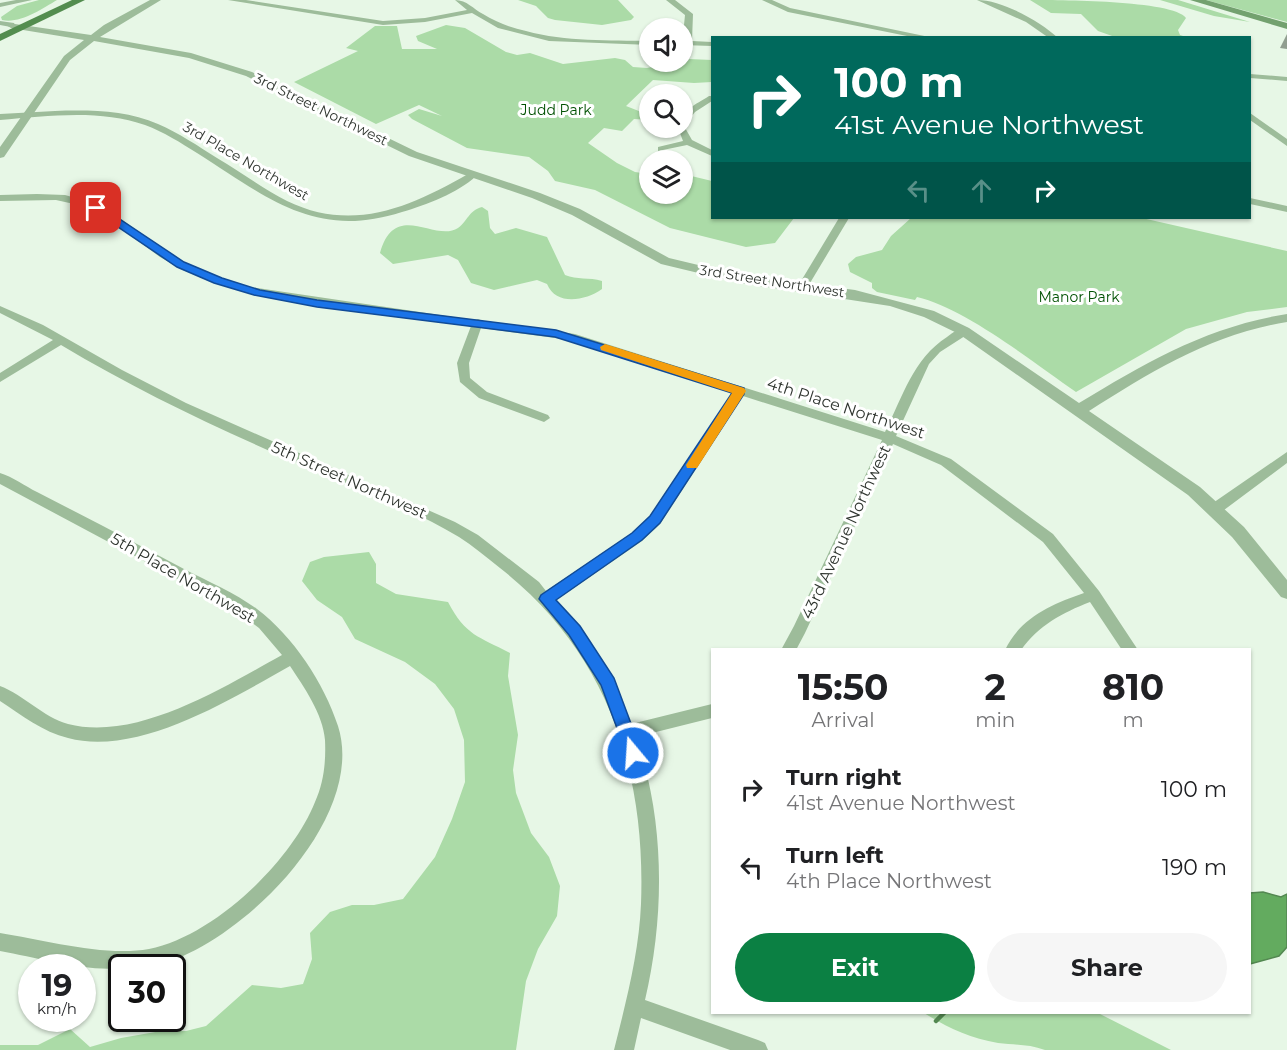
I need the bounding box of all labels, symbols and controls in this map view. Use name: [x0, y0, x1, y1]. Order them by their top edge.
map controls: [639, 18, 693, 204]
button: sound: [639, 18, 693, 72]
text: 100 m: [834, 56, 963, 108]
icon: right: [735, 60, 813, 138]
street label: 3rd Street Northwest: [251, 69, 391, 149]
button: search: [639, 84, 693, 138]
park label: Judd Park: [519, 101, 592, 119]
text: 41st Avenue Northwest: [834, 108, 1144, 141]
street label: 3rd Place Northwest: [180, 118, 312, 205]
button: layers: [639, 150, 693, 204]
icon: left: [902, 174, 935, 207]
icon: ahead: [965, 174, 998, 207]
icon: right: [1028, 174, 1061, 207]
pin: [70, 182, 121, 233]
icon: arrive: [79, 191, 112, 224]
street label: 3rd Street Northwest: [698, 261, 846, 301]
park label: Manor Park: [1038, 288, 1120, 306]
street label: 4th Place Northwest: [765, 374, 928, 443]
street label: 5th Street Northwest: [269, 437, 430, 523]
street label: 43rd Avenue Northwest: [797, 442, 895, 622]
street label: 5th Place Northwest: [108, 529, 259, 627]
text: 15:50: [798, 665, 889, 709]
text: 2: [985, 665, 1006, 709]
text: 810: [1102, 665, 1164, 709]
text: Arrival: [812, 708, 875, 732]
text: min: [975, 708, 1015, 732]
text: m: [1123, 708, 1144, 732]
position arrow: [601, 721, 665, 785]
text: Turn right: [786, 764, 901, 791]
icon: right: [735, 773, 768, 806]
text: 100 m: [1161, 776, 1227, 803]
text: 41st Avenue Northwest: [786, 791, 1016, 815]
text: Turn left: [786, 842, 884, 869]
icon: left: [735, 851, 768, 884]
text: 190 m: [1162, 854, 1227, 881]
text: 4th Place Northwest: [786, 869, 992, 893]
button: Exit: [735, 933, 975, 1002]
button: Share: [987, 933, 1227, 1002]
speed limit sign: 30: [108, 954, 186, 1032]
text: 19: [42, 967, 72, 1004]
text: km/h: [37, 999, 77, 1018]

